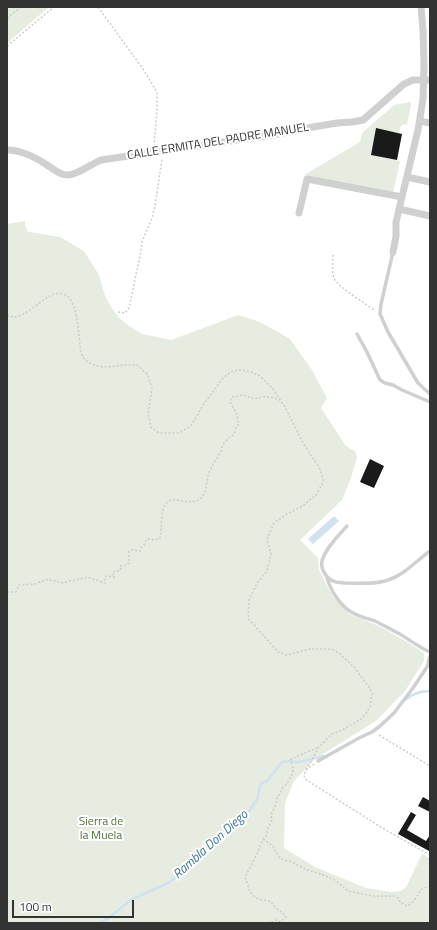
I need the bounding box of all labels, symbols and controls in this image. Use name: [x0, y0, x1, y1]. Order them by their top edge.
street label: CALLE ERMITA DEL PADRE MANUEL: [126, 121, 310, 163]
water label: Rambla Don Diego: [170, 807, 252, 883]
park label: Sierra de la Muela: [79, 815, 123, 843]
scale bar: [14, 892, 136, 918]
text: 100 m: [19, 897, 52, 916]

